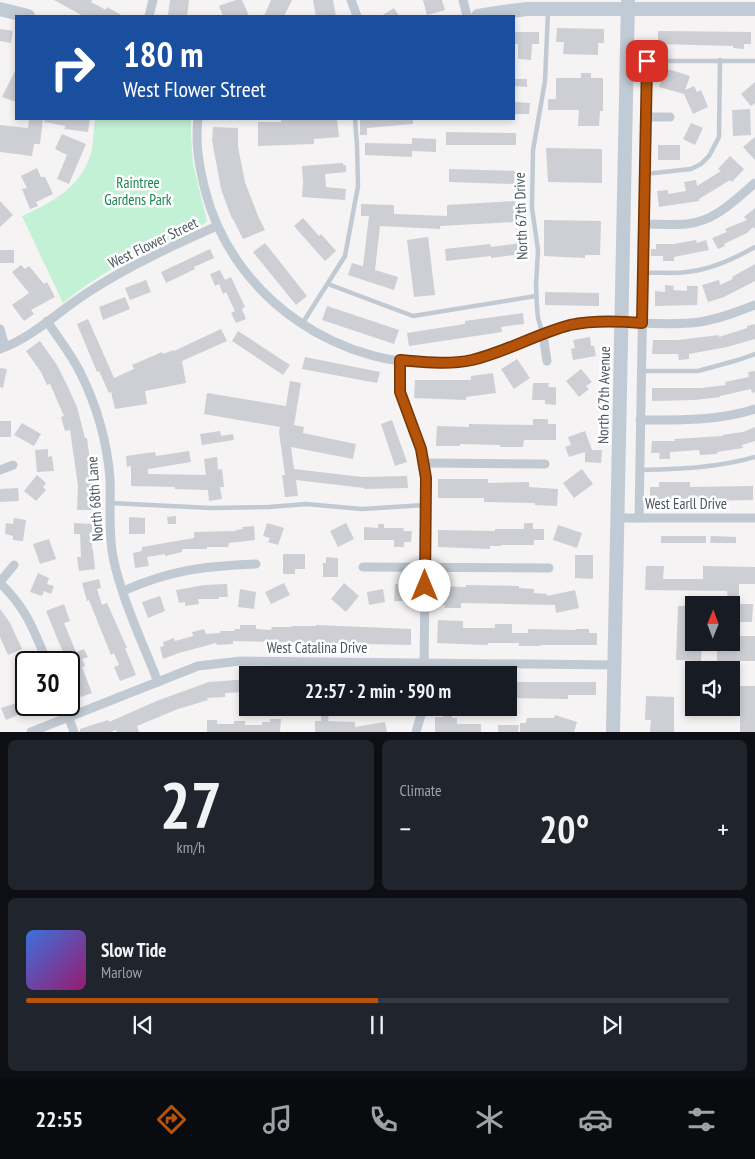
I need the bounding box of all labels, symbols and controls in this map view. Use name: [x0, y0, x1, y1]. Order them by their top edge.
text: 180 m: [123, 31, 204, 77]
icon: right: [40, 35, 105, 100]
pin: [626, 40, 668, 82]
icon: arrive: [633, 47, 661, 75]
text: West Flower Street: [123, 75, 266, 103]
street label: North 67th Drive: [509, 172, 532, 260]
park label: Raintree Gardens Park: [104, 173, 172, 209]
street label: West Flower Street: [105, 213, 201, 272]
street label: North 67th Avenue: [593, 346, 614, 444]
street label: North 68th Lane: [82, 456, 107, 542]
street label: West Earll Drive: [645, 494, 727, 513]
position arrow: [398, 559, 450, 611]
north arrow: [685, 596, 740, 651]
map controls: [685, 596, 740, 716]
street label: West Catalina Drive: [267, 638, 367, 657]
speed limit sign: 30: [15, 651, 80, 716]
button: sound: [685, 661, 740, 716]
text: 22:57 · 2 min · 590 m: [305, 679, 451, 703]
text: 27: [160, 762, 222, 846]
text: Climate: [400, 780, 442, 800]
text: 20°: [539, 804, 589, 853]
text: −: [400, 810, 411, 847]
text: +: [717, 810, 729, 847]
text: km/h: [177, 837, 205, 857]
text: Slow Tide: [101, 938, 166, 962]
text: Marlow: [101, 962, 142, 982]
icon: previous: [129, 1011, 157, 1039]
icon: pause: [363, 1011, 391, 1039]
icon: next: [598, 1011, 626, 1039]
icon: directions: [154, 1102, 189, 1137]
icon: music: [260, 1102, 295, 1137]
icon: phone: [366, 1102, 401, 1137]
icon: climate: [472, 1102, 507, 1137]
icon: car: [578, 1102, 613, 1137]
icon: filters: [684, 1102, 719, 1137]
text: 22:55: [36, 1105, 83, 1133]

